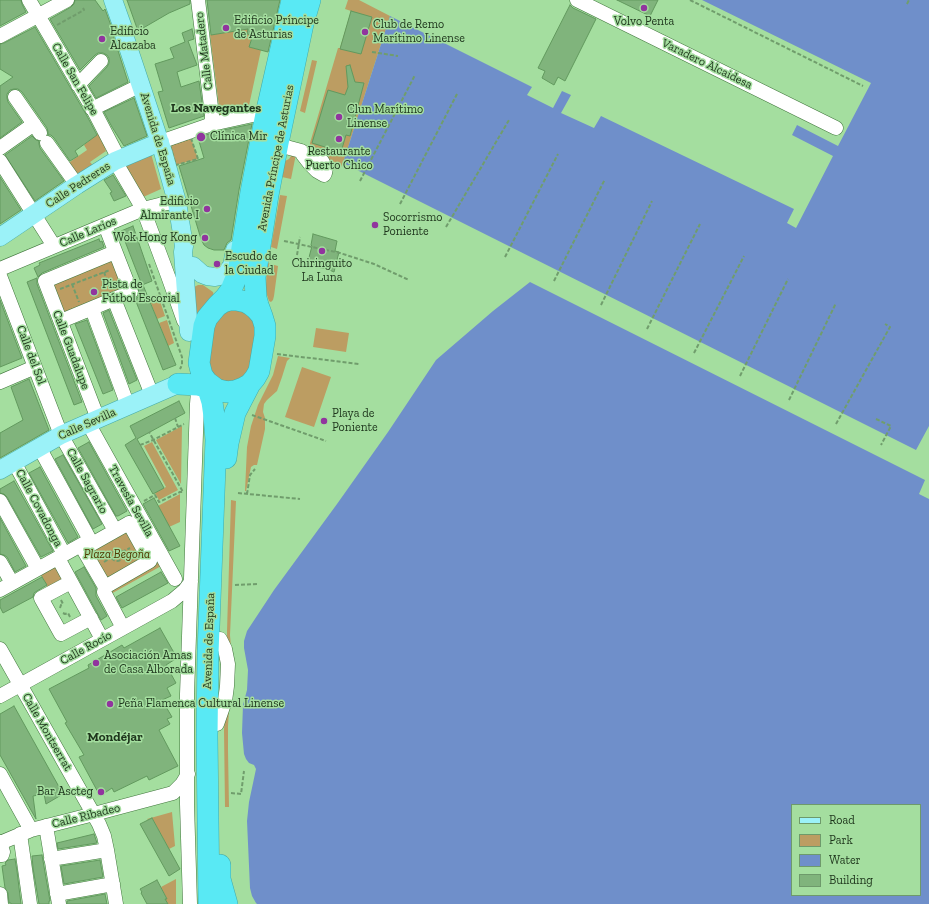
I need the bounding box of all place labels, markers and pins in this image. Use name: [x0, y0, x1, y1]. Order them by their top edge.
marker: Volvo Penta: [639, 3, 649, 13]
place label: Edificio Príncipe de Asturias: [234, 14, 319, 42]
place label: Volvo Penta: [614, 15, 674, 29]
place label: Club de Remo Marítimo Linense: [373, 18, 465, 46]
marker: Edificio Príncipe de Asturias: [221, 23, 231, 33]
place label: Edificio Alcazaba: [110, 25, 156, 53]
marker: Club de Remo Marítimo Linense: [360, 27, 370, 37]
marker: Edificio Alcazaba: [97, 34, 107, 44]
place label: Clun Marítimo Linense: [347, 103, 423, 131]
marker: Clun Marítimo Linense: [334, 112, 344, 122]
place label: Clínica Mir: [210, 130, 268, 144]
marker: Clínica Mir: [195, 131, 207, 143]
marker: Restaurante Puerto Chico: [334, 134, 344, 144]
place label: Restaurante Puerto Chico: [305, 145, 373, 173]
place label: Edificio Almirante I: [140, 195, 199, 223]
marker: Edificio Almirante I: [202, 204, 212, 214]
place label: Socorrismo Poniente: [383, 211, 442, 239]
marker: Socorrismo Poniente: [370, 220, 380, 230]
place label: Wok Hong Kong: [113, 231, 197, 245]
marker: Wok Hong Kong: [200, 233, 210, 243]
marker: Chiringuito La Luna: [317, 246, 327, 256]
place label: Escudo de la Ciudad: [225, 250, 277, 278]
place label: Chiringuito La Luna: [292, 257, 352, 285]
marker: Escudo de la Ciudad: [212, 259, 222, 269]
place label: Pista de Fútbol Escorial: [102, 278, 180, 306]
marker: Pista de Fútbol Escorial: [89, 287, 99, 297]
place label: Playa de Poniente: [332, 407, 378, 435]
marker: Playa de Poniente: [319, 416, 329, 426]
place label: Asociación Amas de Casa Alborada: [104, 649, 193, 677]
marker: Asociación Amas de Casa Alborada: [91, 658, 101, 668]
place label: Peña Flamenca Cultural Linense: [118, 697, 284, 711]
marker: Peña Flamenca Cultural Linense: [105, 699, 115, 709]
place label: Bar Ascteg: [37, 785, 93, 799]
marker: Bar Ascteg: [96, 787, 106, 797]

